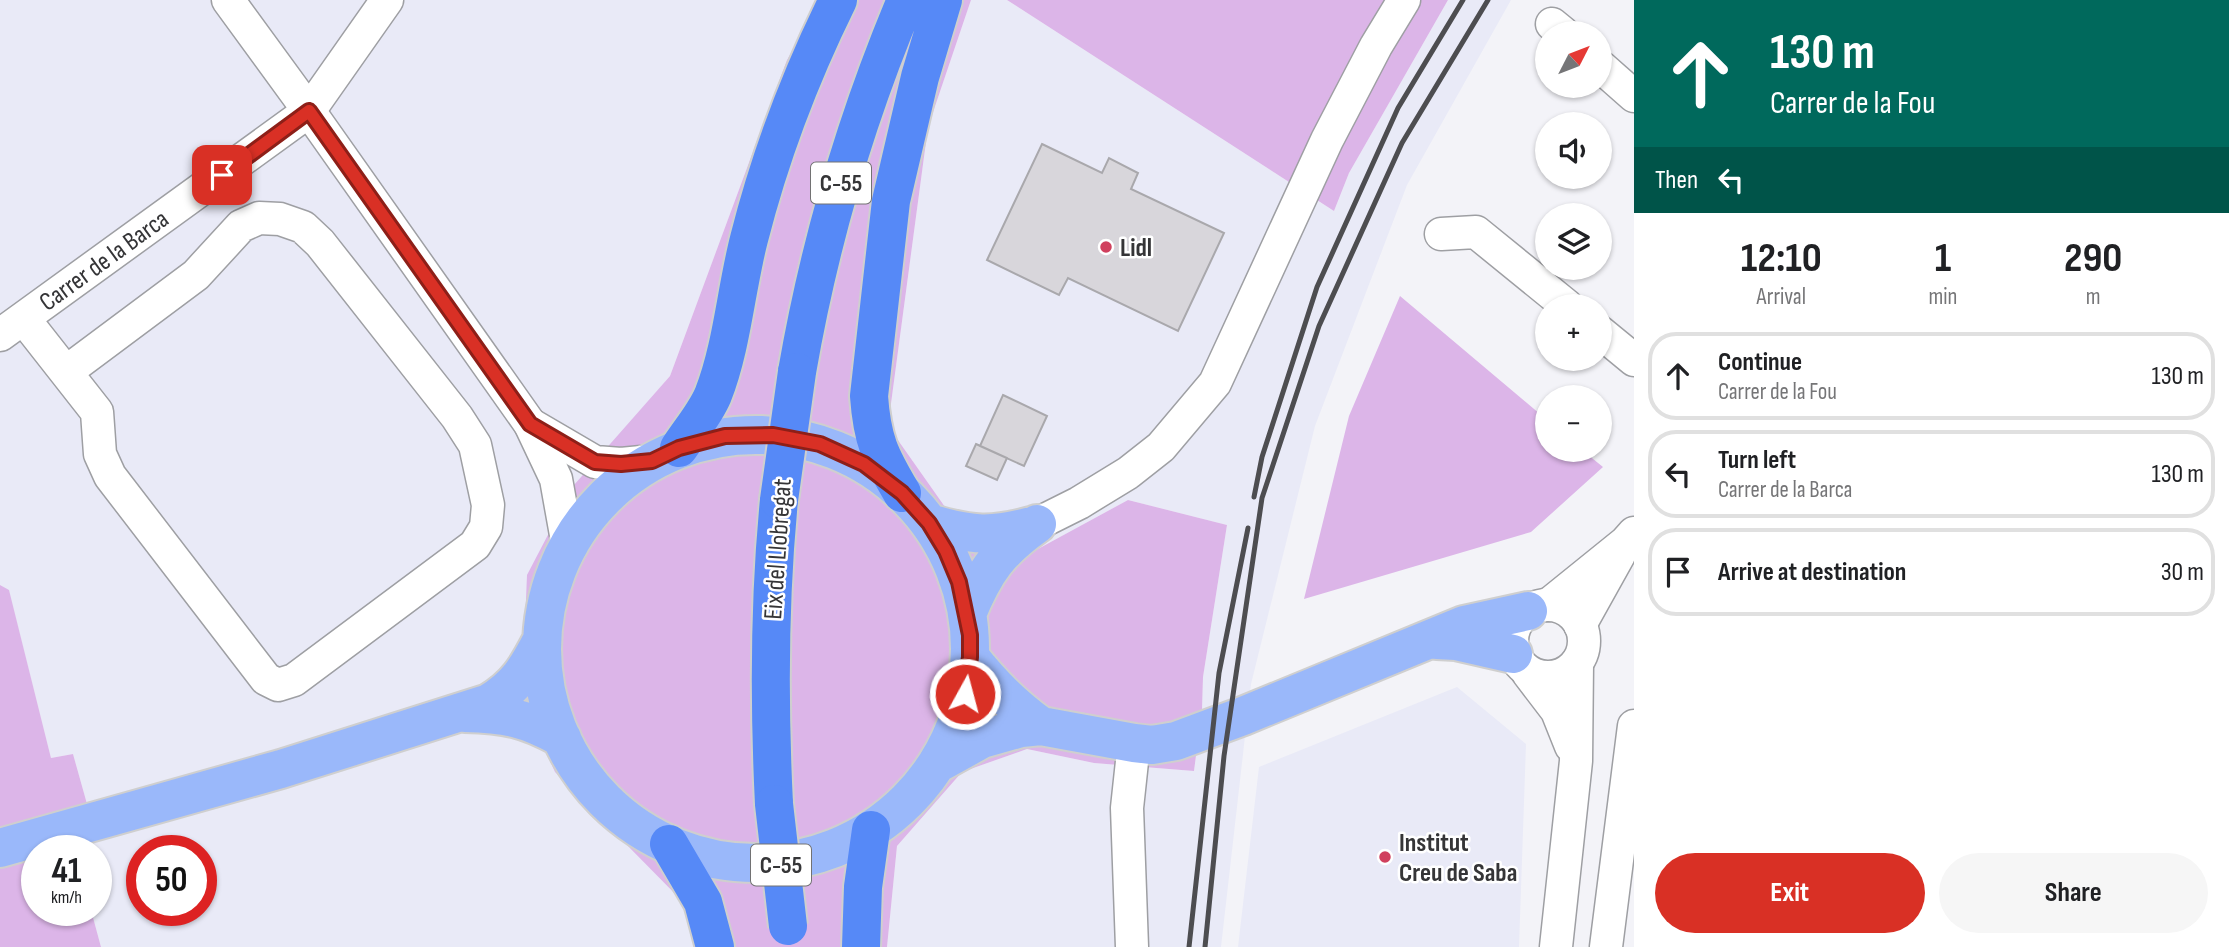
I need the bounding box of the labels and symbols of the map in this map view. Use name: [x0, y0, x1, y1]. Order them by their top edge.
north arrow: [1535, 21, 1612, 98]
pin: [192, 145, 252, 205]
road number: C-55: [811, 162, 871, 204]
street label: Carrer de la Barca: [34, 204, 175, 318]
place label: Lidl: [1120, 233, 1152, 264]
marker: Lidl: [1098, 239, 1114, 255]
street label: Eix del Llobregat: [758, 478, 799, 621]
position arrow: [928, 657, 1002, 731]
place label: Institut Creu de Saba: [1399, 828, 1517, 889]
speed limit sign: 50: [126, 835, 217, 926]
road number: C-55: [751, 844, 811, 886]
marker: Institut Creu de Saba: [1377, 849, 1393, 865]

